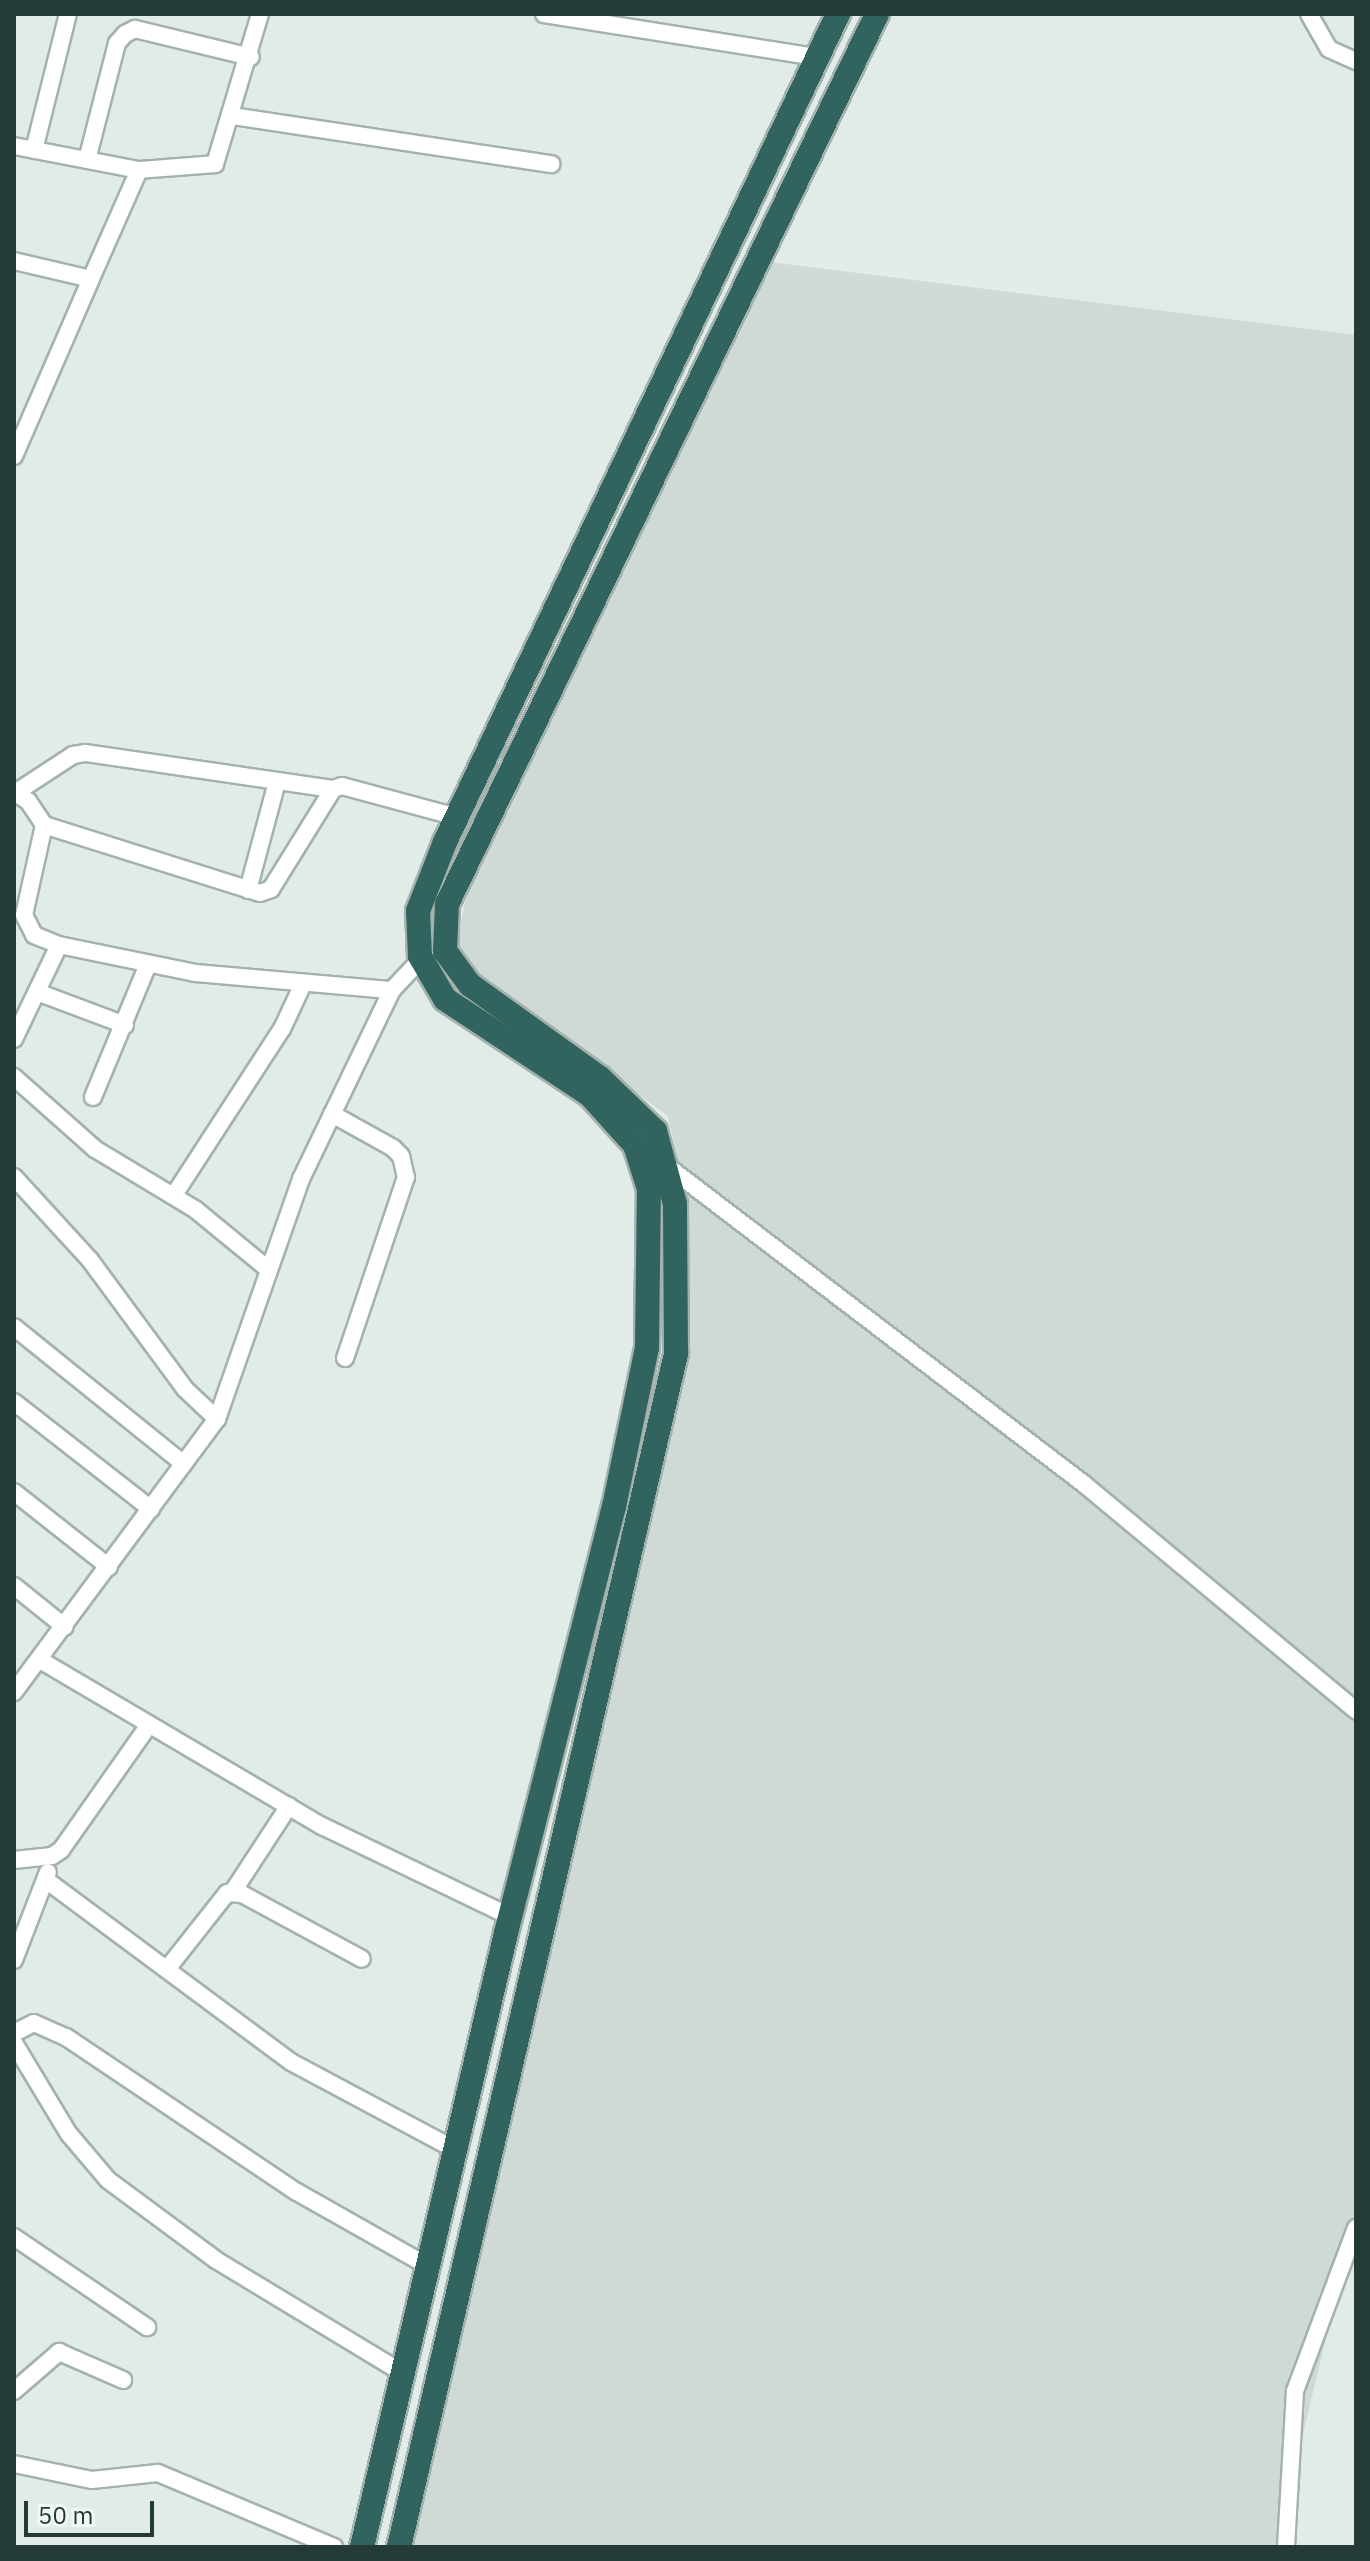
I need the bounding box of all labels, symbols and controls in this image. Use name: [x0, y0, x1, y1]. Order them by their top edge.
scale bar: [28, 2485, 158, 2535]
text: 50 m: [38, 2499, 93, 2531]

